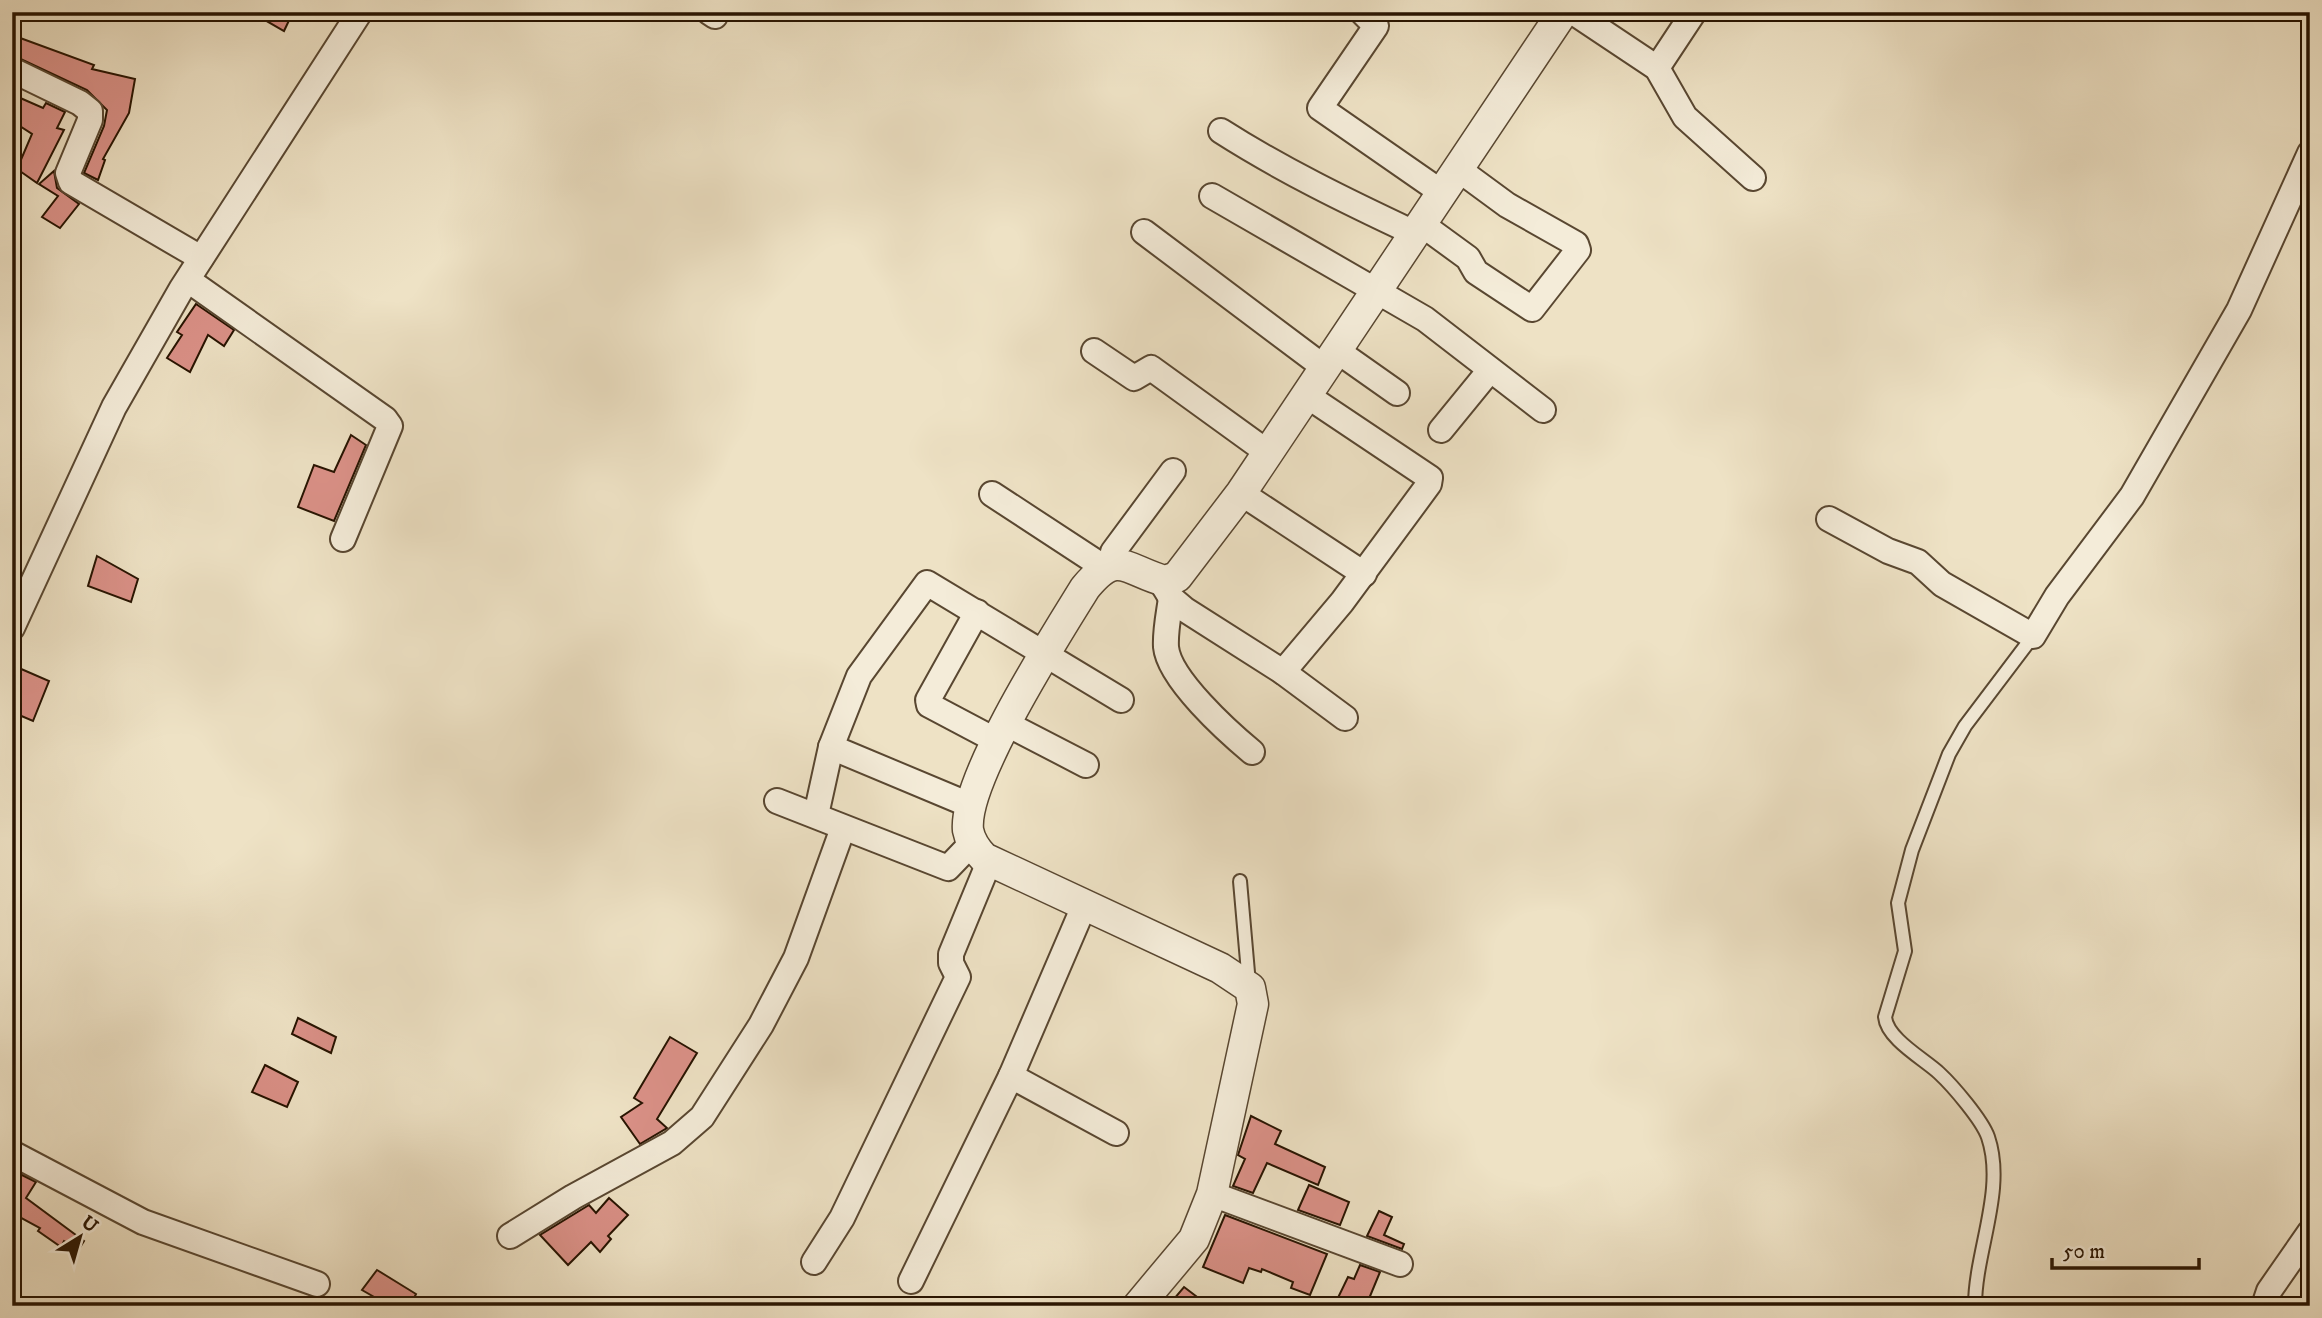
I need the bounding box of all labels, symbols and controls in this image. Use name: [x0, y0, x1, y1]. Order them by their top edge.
north arrow: [46, 1202, 116, 1272]
text: U: [77, 1211, 102, 1238]
scale bar: [2052, 1227, 2200, 1271]
text: 50 m: [2063, 1239, 2105, 1265]

